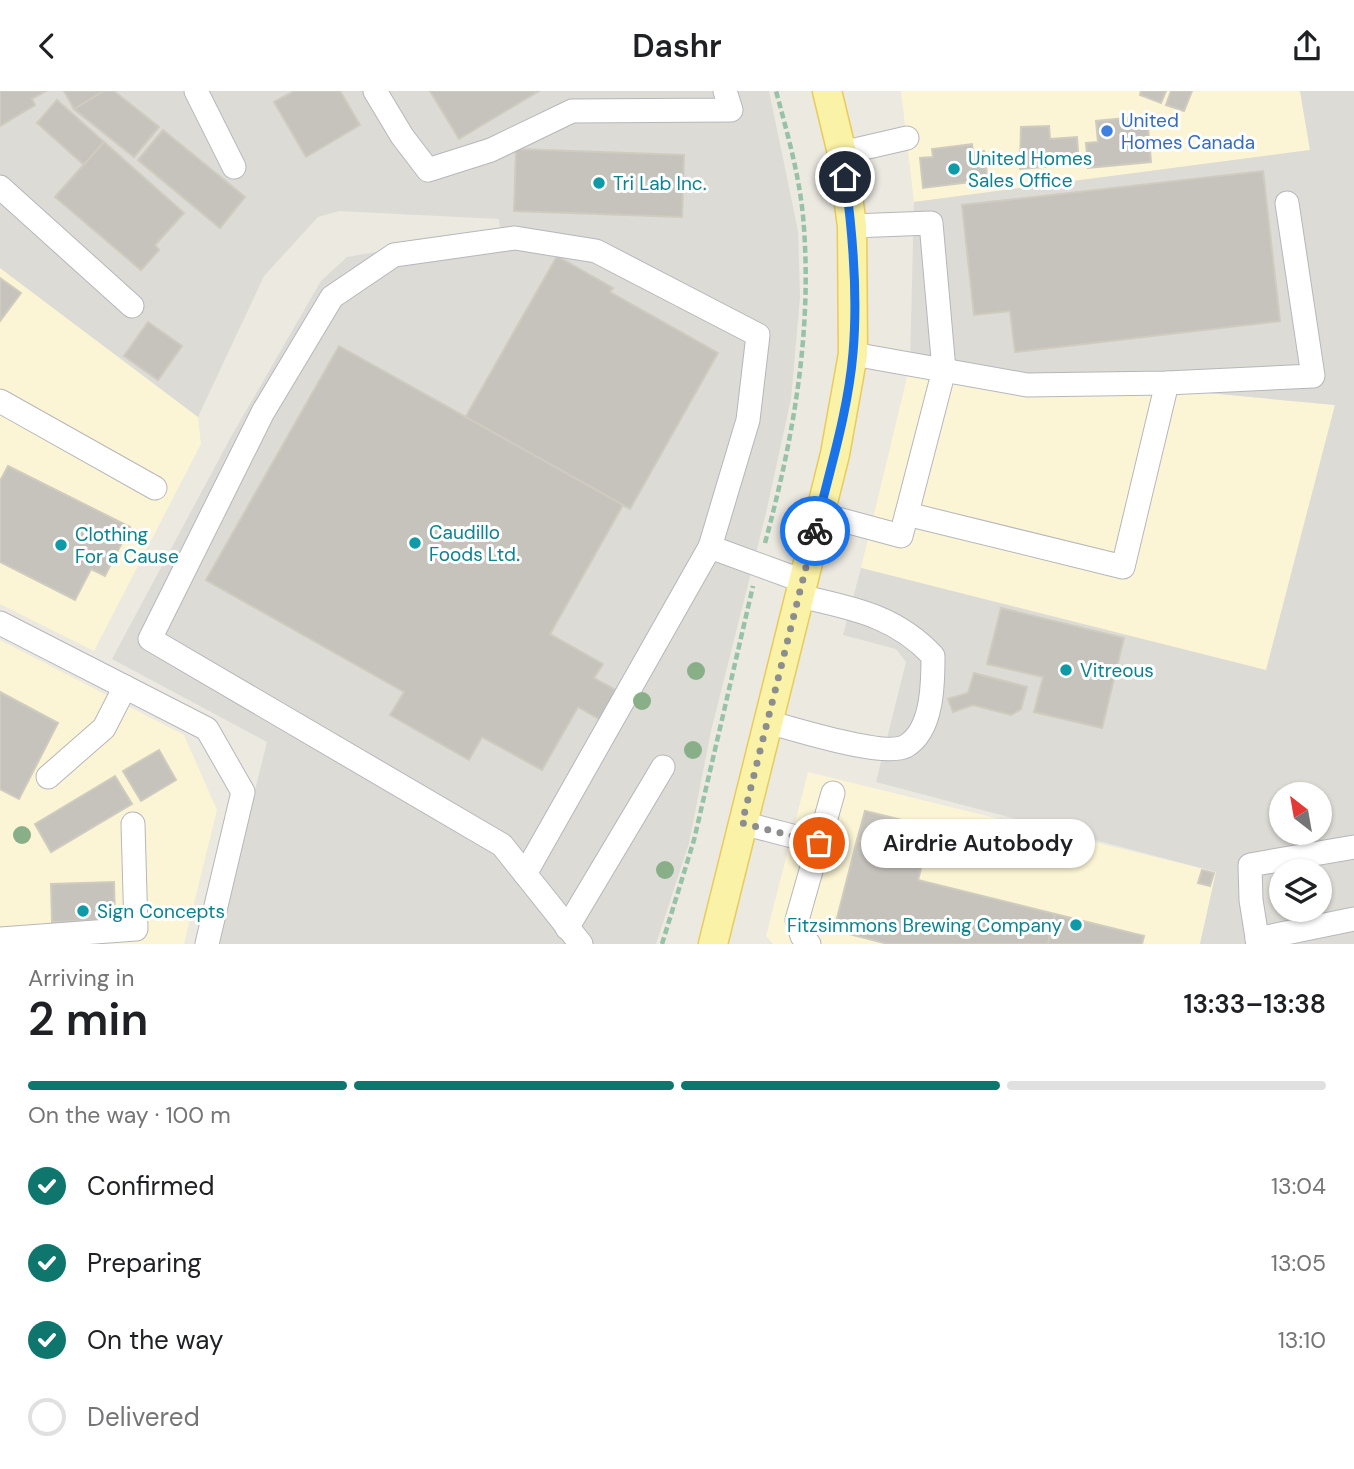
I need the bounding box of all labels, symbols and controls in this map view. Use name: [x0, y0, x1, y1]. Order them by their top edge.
text: Dashr: [632, 25, 722, 67]
icon: back: [28, 27, 66, 65]
icon: share: [1288, 27, 1326, 65]
place label: United Homes Canada: [1121, 108, 1255, 155]
marker: United Homes Canada: [1099, 123, 1115, 139]
place label: United Homes Sales Office: [968, 146, 1092, 193]
pin: [815, 147, 875, 207]
icon: home: [826, 158, 864, 196]
marker: United Homes Sales Office: [946, 161, 962, 177]
place label: Tri Lab Inc.: [613, 171, 707, 196]
marker: Tri Lab Inc.: [591, 175, 607, 191]
courier: [780, 496, 850, 566]
icon: bike: [796, 512, 834, 550]
place label: Caudillo Foods Ltd.: [429, 520, 520, 567]
place label: Clothing For a Cause: [75, 522, 179, 569]
marker: Caudillo Foods Ltd.: [407, 535, 423, 551]
marker: Clothing For a Cause: [53, 537, 69, 553]
place label: Vitreous: [1080, 658, 1154, 683]
marker: Vitreous: [1058, 662, 1074, 678]
north arrow: [1269, 782, 1332, 845]
map controls: [1269, 782, 1332, 922]
pin: [789, 813, 849, 873]
callout: Airdrie Autobody: [861, 819, 1096, 867]
icon: bag: [800, 824, 838, 862]
text: Airdrie Autobody: [883, 828, 1073, 858]
button: layers: [1269, 859, 1332, 922]
place label: Sign Concepts: [97, 899, 225, 924]
marker: Sign Concepts: [75, 903, 91, 919]
place label: Fitzsimmons Brewing Company: [787, 913, 1062, 938]
marker: Fitzsimmons Brewing Company: [1068, 917, 1084, 933]
text: Arriving in: [28, 963, 134, 993]
text: 13:33–13:38: [1183, 987, 1326, 1021]
text: 2 min: [28, 989, 148, 1049]
text: On the way · 100 m: [28, 1100, 231, 1130]
icon: check: [28, 1167, 66, 1205]
text: Confirmed: [87, 1169, 214, 1203]
text: 13:04: [1271, 1171, 1326, 1201]
icon: check: [28, 1244, 66, 1282]
text: Preparing: [87, 1246, 202, 1280]
text: 13:05: [1271, 1248, 1326, 1278]
icon: check: [28, 1321, 66, 1359]
text: On the way: [87, 1323, 223, 1357]
text: 13:10: [1278, 1325, 1326, 1355]
text: Delivered: [87, 1400, 200, 1434]

